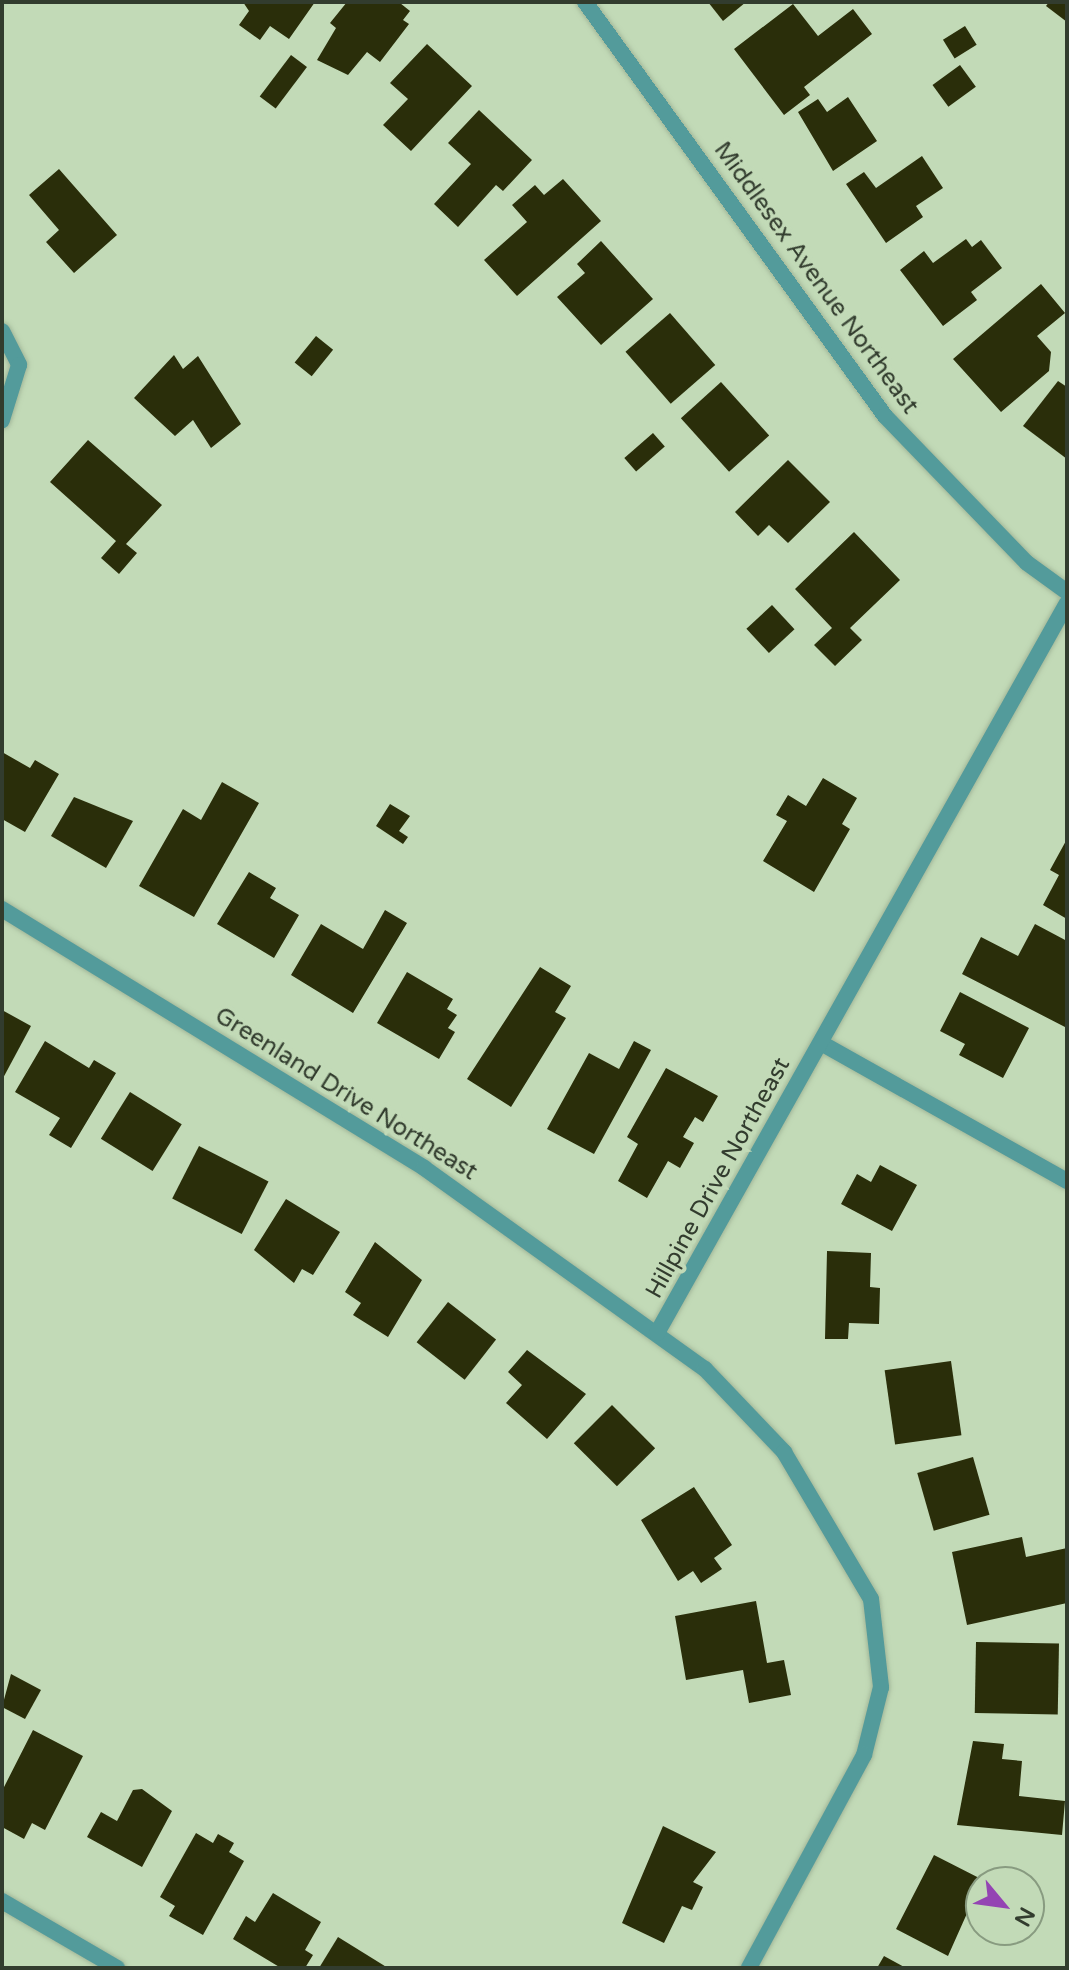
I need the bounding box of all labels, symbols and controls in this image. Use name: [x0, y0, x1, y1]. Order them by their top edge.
street label: Middlesex Avenue Northeast: [708, 136, 924, 420]
street label: Greenland Drive Northeast: [210, 1001, 482, 1187]
street label: Hillpine Drive Northeast: [640, 1053, 796, 1303]
north arrow: [965, 1866, 1045, 1946]
text: N: [1009, 1903, 1040, 1931]

